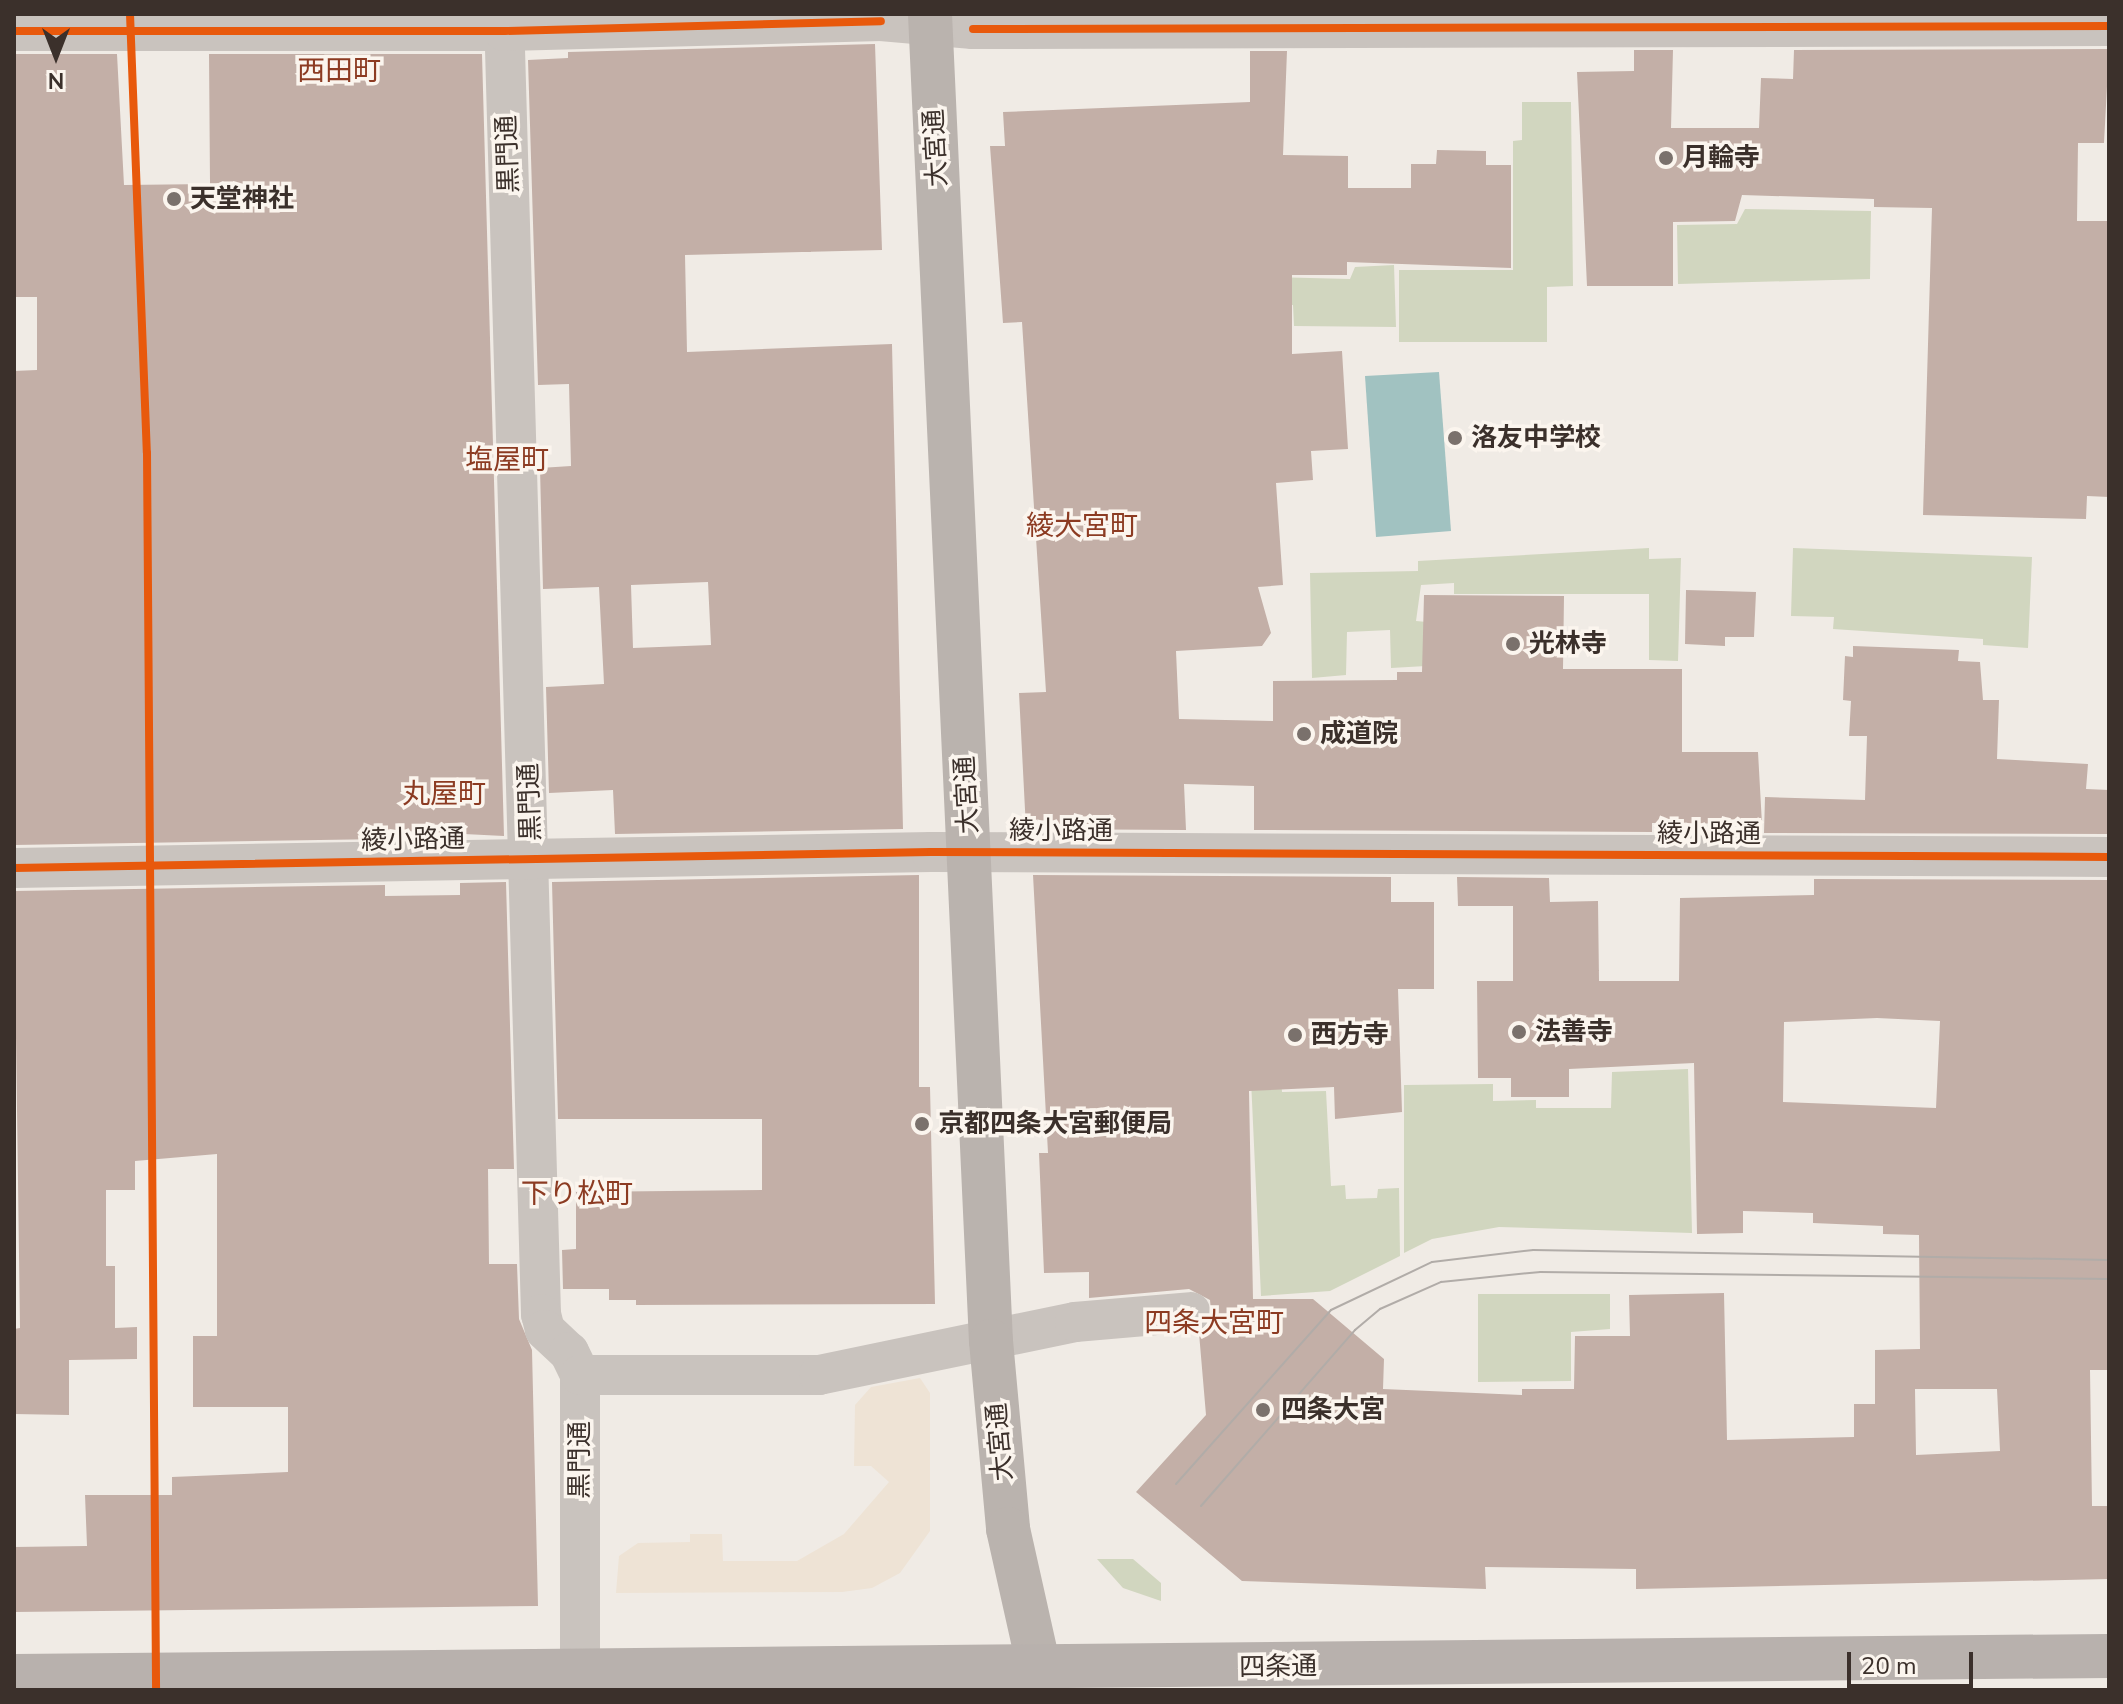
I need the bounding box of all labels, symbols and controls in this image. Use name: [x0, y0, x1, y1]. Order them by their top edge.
north arrow: [16, 16, 96, 96]
district label: 西田町: [297, 54, 381, 88]
text: N: [48, 65, 64, 95]
street label: 大宮通: [918, 108, 954, 188]
street label: 黒門通: [491, 114, 525, 194]
place label: 月輪寺: [1682, 142, 1760, 174]
marker: 月輪寺: [1657, 149, 1675, 167]
place label: 天堂神社: [190, 183, 294, 215]
marker: 天堂神社: [165, 190, 183, 208]
place label: 洛友中学校: [1471, 422, 1601, 454]
marker: 洛友中学校: [1446, 429, 1464, 447]
district label: 塩屋町: [465, 443, 549, 477]
district label: 綾大宮町: [1026, 509, 1138, 543]
place label: 光林寺: [1529, 628, 1607, 660]
marker: 光林寺: [1504, 635, 1522, 653]
place label: 成道院: [1320, 718, 1398, 750]
marker: 成道院: [1295, 725, 1313, 743]
street label: 大宮通: [949, 755, 985, 835]
street label: 黒門通: [513, 762, 547, 842]
district label: 丸屋町: [402, 777, 486, 811]
street label: 綾小路通: [1009, 815, 1113, 847]
street label: 綾小路通: [1657, 818, 1761, 850]
street label: 綾小路通: [361, 823, 465, 857]
place label: 法善寺: [1535, 1016, 1613, 1048]
place label: 西方寺: [1311, 1019, 1389, 1051]
marker: 法善寺: [1510, 1023, 1528, 1041]
marker: 西方寺: [1286, 1026, 1304, 1044]
place label: 京都四条大宮郵便局: [938, 1108, 1172, 1140]
marker: 京都四条大宮郵便局: [913, 1115, 931, 1133]
district label: 下り松町: [521, 1177, 633, 1211]
district label: 四条大宮町: [1144, 1306, 1284, 1340]
place label: 四条大宮: [1281, 1394, 1385, 1426]
marker: 四条大宮: [1252, 1399, 1274, 1421]
street label: 大宮通: [981, 1402, 1019, 1482]
street label: 黒門通: [564, 1421, 596, 1499]
scale bar: [1851, 1636, 1977, 1686]
text: 20 m: [1861, 1650, 1917, 1682]
street label: 四条通: [1239, 1651, 1317, 1683]

